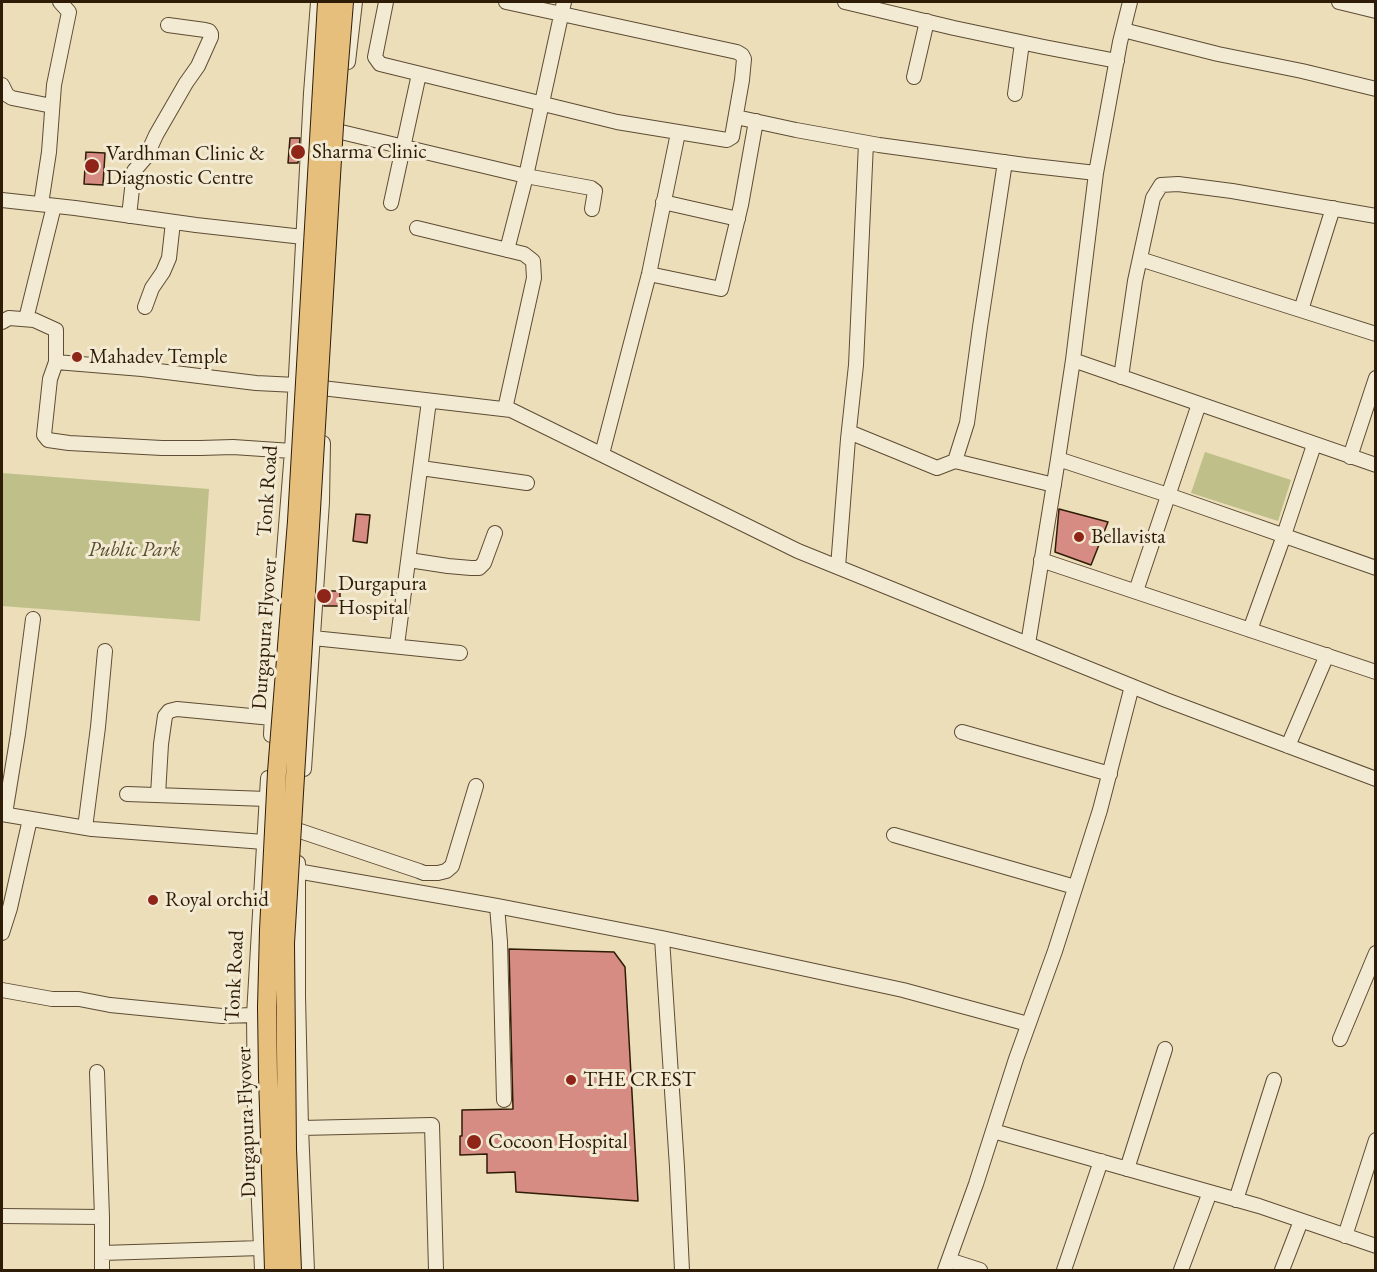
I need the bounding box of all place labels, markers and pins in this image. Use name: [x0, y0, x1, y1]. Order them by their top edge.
place label: Sharma Clinic: [312, 139, 427, 165]
place label: Vardhman Clinic & Diagnostic Centre: [106, 141, 265, 191]
marker: Sharma Clinic: [289, 143, 307, 161]
marker: Vardhman Clinic & Diagnostic Centre: [83, 157, 101, 175]
place label: Mahadev Temple: [89, 344, 227, 370]
marker: Mahadev Temple: [70, 350, 84, 364]
place label: Bellavista: [1091, 524, 1166, 550]
marker: Bellavista: [1072, 530, 1086, 544]
place label: Durgapura Hospital: [338, 571, 427, 621]
marker: Durgapura Hospital: [315, 587, 333, 605]
place label: Royal orchid: [165, 887, 269, 913]
marker: Royal orchid: [146, 893, 160, 907]
place label: THE CREST: [583, 1067, 696, 1093]
marker: THE CREST: [564, 1073, 578, 1087]
place label: Cocoon Hospital: [488, 1129, 628, 1155]
marker: Cocoon Hospital: [465, 1133, 483, 1151]

